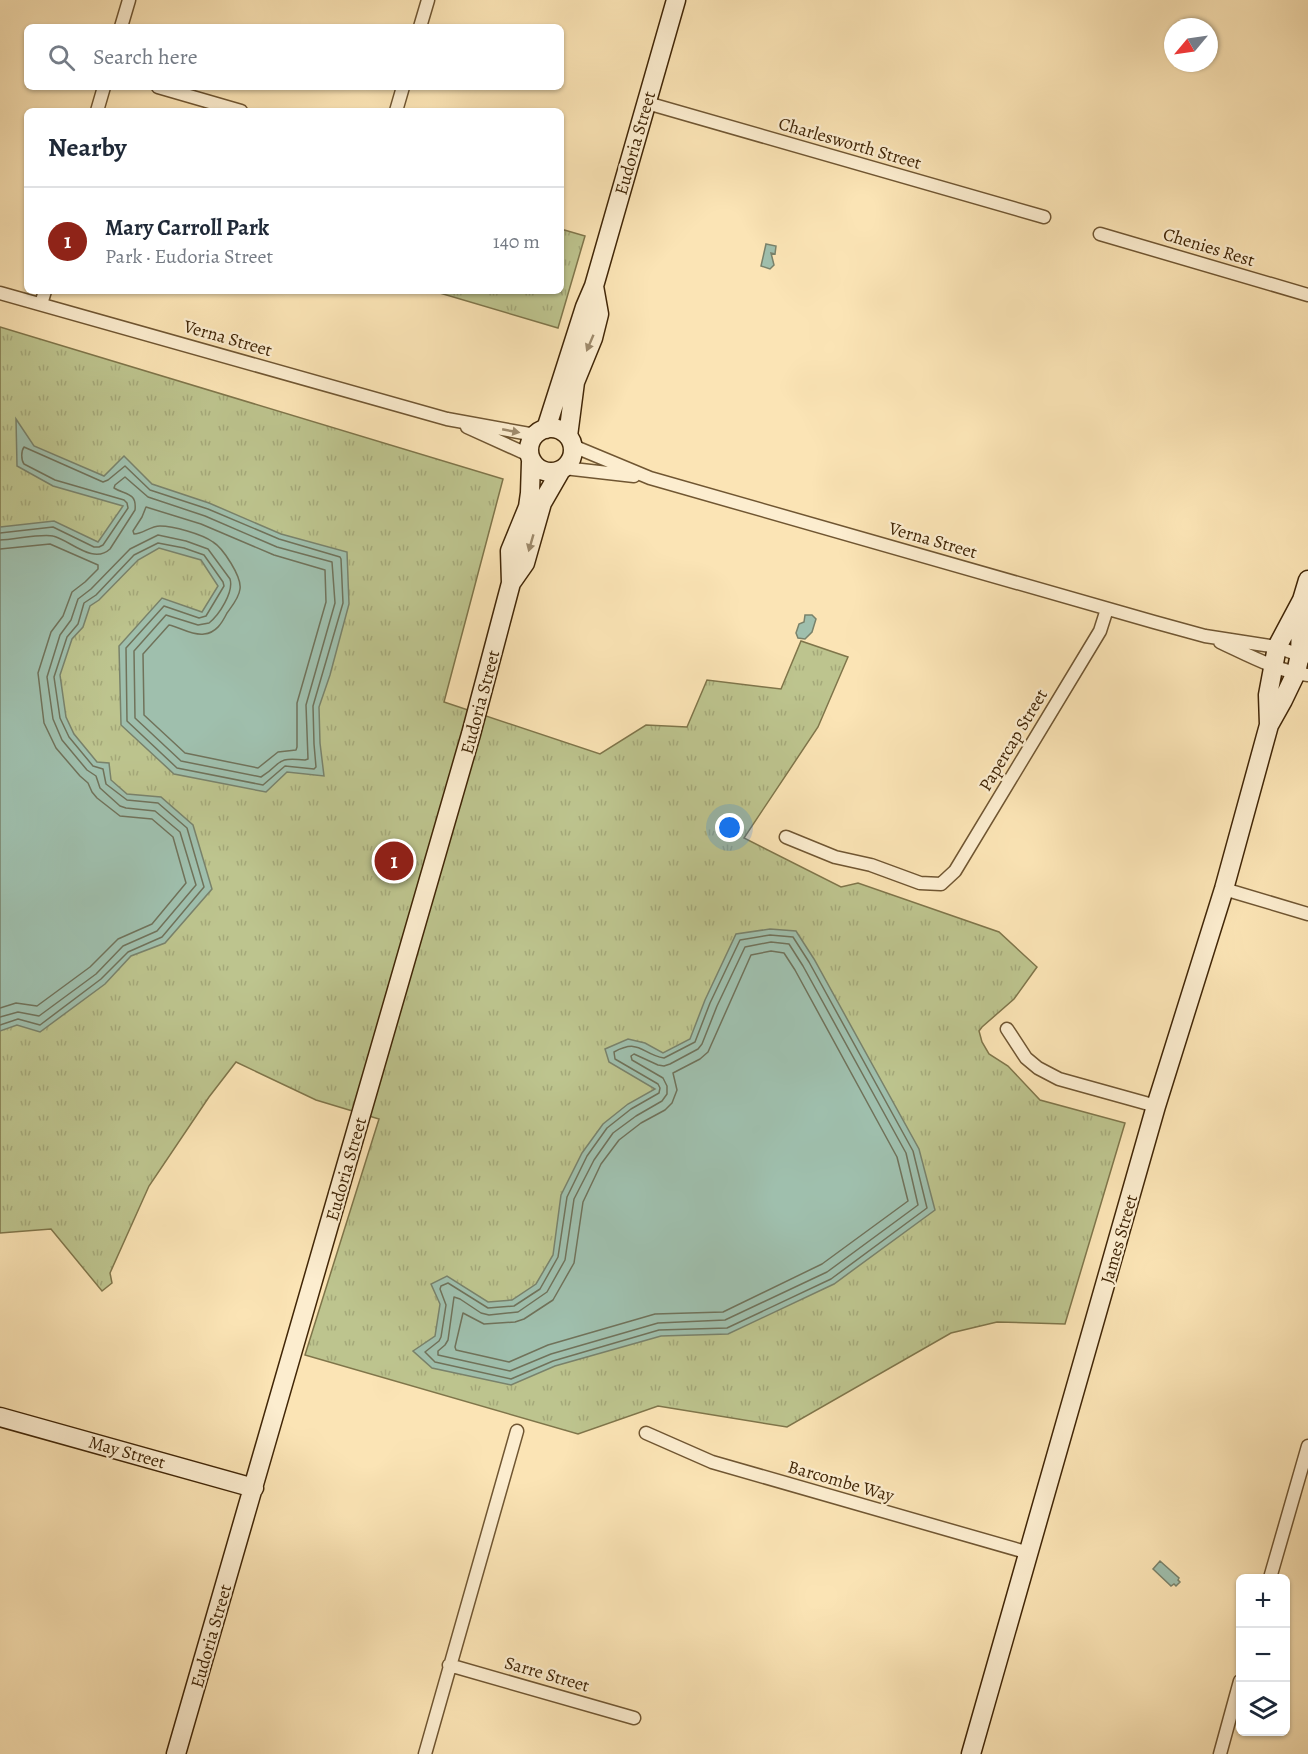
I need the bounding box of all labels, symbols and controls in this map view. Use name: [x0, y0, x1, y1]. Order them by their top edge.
north arrow: [1164, 18, 1218, 72]
search box: [24, 24, 564, 90]
icon: search: [45, 41, 78, 74]
text: Search here: [93, 42, 198, 72]
street label: Eudoria Street: [609, 88, 661, 198]
street label: Charlesworth Street: [776, 111, 924, 175]
text: Nearby: [48, 130, 127, 165]
text: Mary Carroll Park: [105, 213, 269, 243]
street label: Chenies Rest: [1160, 222, 1258, 272]
text: 1: [64, 228, 71, 255]
text: 140 m: [493, 228, 540, 255]
text: Park · Eudoria Street: [105, 243, 273, 270]
street label: Verna Street: [180, 314, 275, 362]
one-way arrow: [585, 334, 594, 352]
one-way arrow: [502, 426, 521, 435]
street label: Verna Street: [885, 516, 980, 564]
one-way arrow: [526, 534, 535, 552]
street label: Eudoria Street: [455, 647, 505, 757]
street label: Papercap Street: [973, 684, 1053, 796]
your location: [715, 813, 744, 842]
pin: 1: [374, 838, 414, 884]
street label: Eudoria Street: [320, 1114, 372, 1224]
street label: James Street: [1095, 1191, 1143, 1286]
street label: May Street: [86, 1430, 168, 1474]
street label: Barcombe Way: [785, 1454, 898, 1508]
map controls: [1236, 1574, 1290, 1736]
button: +: [1236, 1574, 1290, 1628]
street label: Eudoria Street: [185, 1581, 237, 1691]
button: −: [1236, 1628, 1290, 1682]
street label: Sarre Street: [502, 1650, 592, 1698]
button: layers: [1236, 1682, 1290, 1736]

